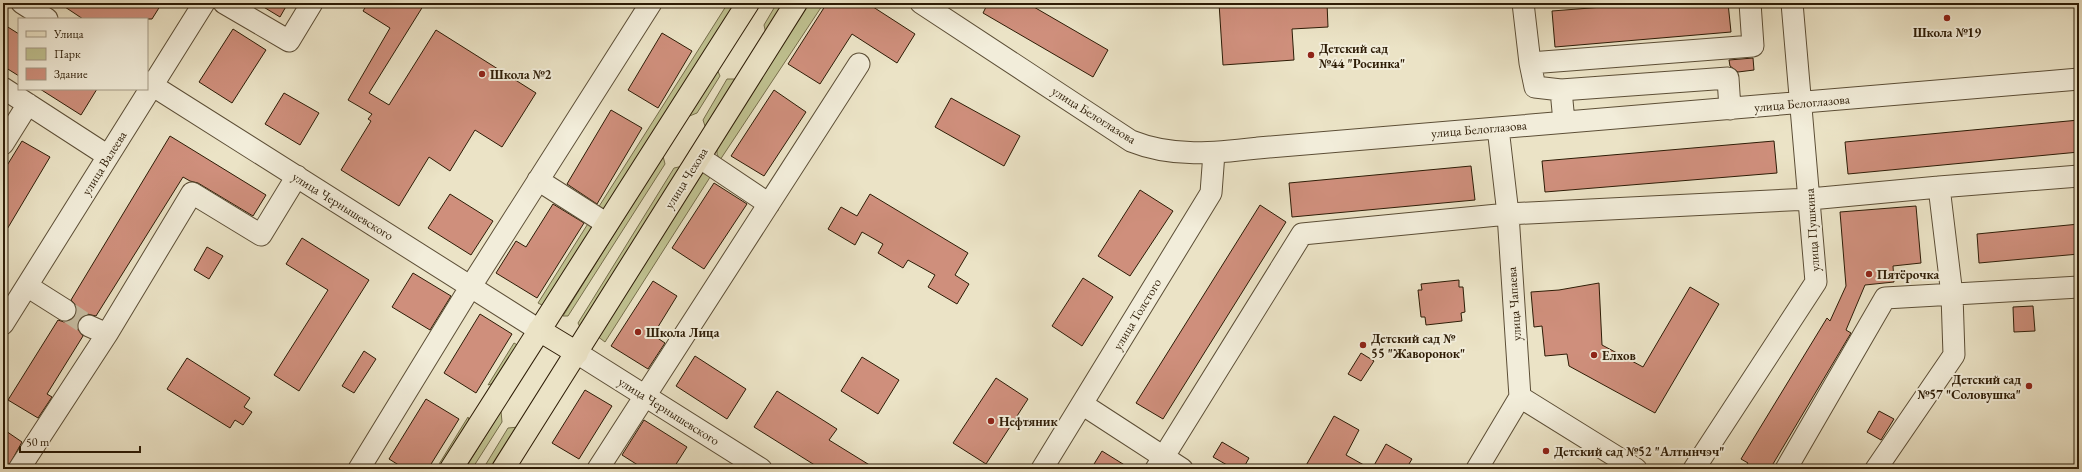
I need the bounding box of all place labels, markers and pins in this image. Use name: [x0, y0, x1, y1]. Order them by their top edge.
marker: Школа №19: [1942, 13, 1952, 23]
place label: Школа №19: [1913, 24, 1981, 41]
place label: Детский сад №44 "Росинка": [1319, 40, 1405, 72]
marker: Детский сад №44 "Росинка": [1306, 50, 1316, 60]
place label: Школа №2: [490, 66, 551, 83]
marker: Школа №2: [477, 69, 487, 79]
place label: Пятёрочка: [1877, 266, 1940, 283]
marker: Пятёрочка: [1864, 269, 1874, 279]
place label: Школа Лица: [646, 324, 720, 341]
marker: Школа Лица: [633, 327, 643, 337]
place label: Детский сад № 55 "Жаворонок": [1371, 330, 1465, 362]
marker: Детский сад № 55 "Жаворонок": [1358, 340, 1368, 350]
place label: Елхов: [1602, 347, 1636, 364]
marker: Елхов: [1589, 350, 1599, 360]
place label: Детский сад №57 "Соловушка": [1917, 371, 2021, 403]
marker: Детский сад №57 "Соловушка": [2024, 381, 2034, 391]
place label: Нефтяник: [999, 413, 1058, 430]
marker: Нефтяник: [986, 416, 996, 426]
place label: Детский сад №52 "Алтынчэч": [1554, 443, 1724, 460]
marker: Детский сад №52 "Алтынчэч": [1541, 446, 1551, 456]

